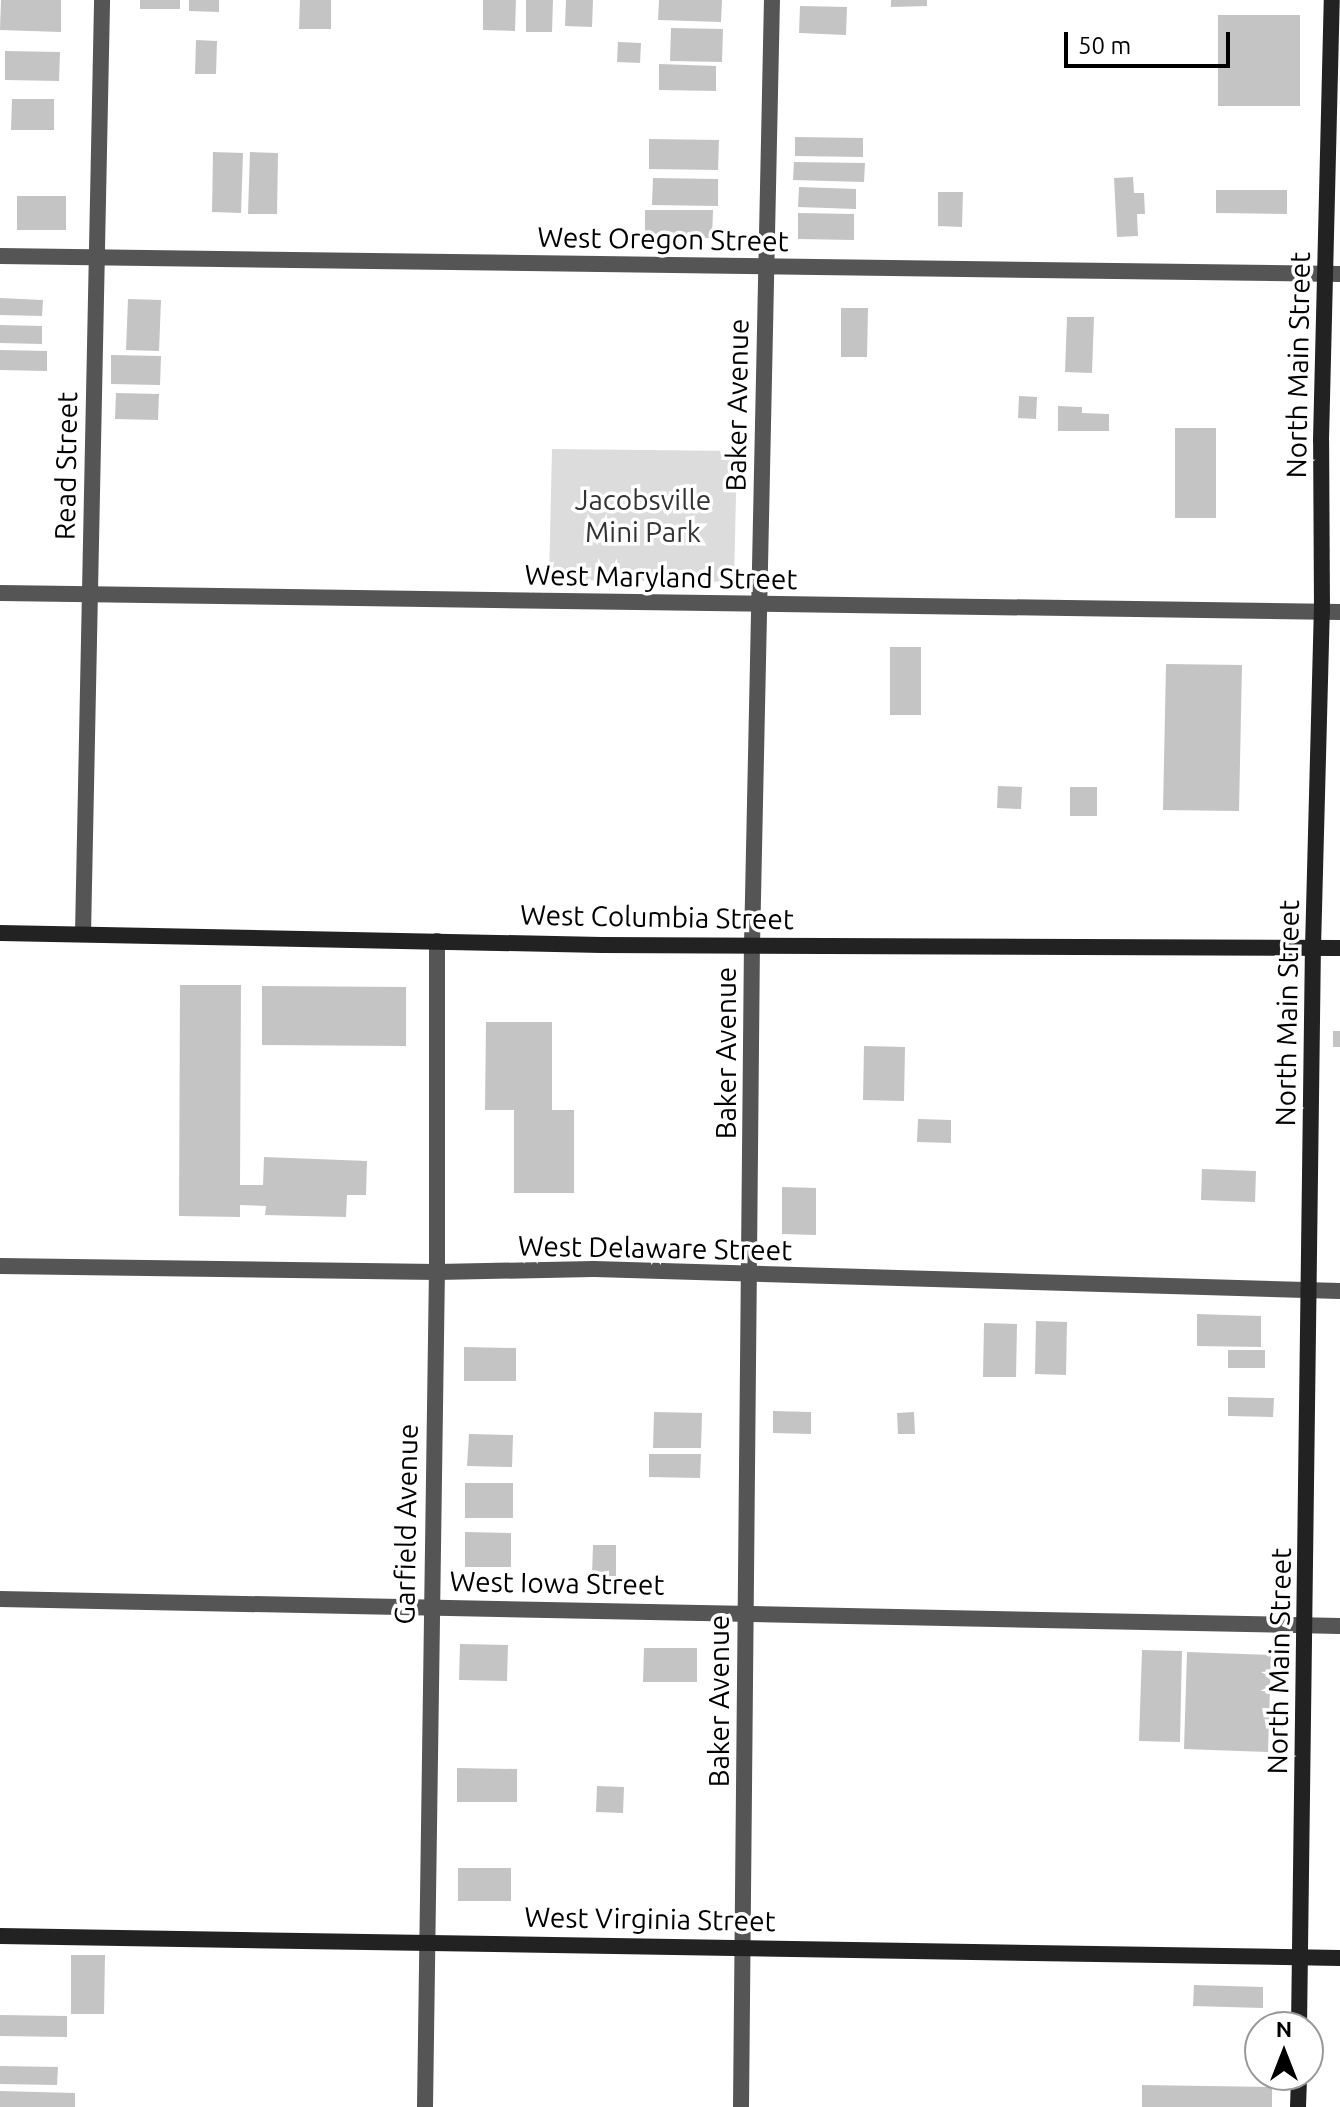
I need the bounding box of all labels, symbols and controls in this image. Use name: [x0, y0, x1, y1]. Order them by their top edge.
scale bar: [1068, 16, 1234, 66]
text: 50 m: [1078, 32, 1131, 59]
street label: West Oregon Street: [537, 220, 789, 258]
street label: North Main Street: [1279, 251, 1317, 479]
street label: Baker Avenue: [719, 318, 755, 492]
street label: Read Street: [48, 392, 84, 540]
park label: Jacobsville Mini Park: [575, 483, 711, 549]
street label: West Maryland Street: [524, 558, 798, 596]
street label: West Columbia Street: [520, 898, 794, 936]
street label: North Main Street: [1268, 899, 1306, 1127]
street label: Baker Avenue: [709, 967, 743, 1139]
street label: West Delaware Street: [518, 1229, 792, 1267]
street label: Garfield Avenue: [387, 1423, 425, 1625]
street label: North Main Street: [1260, 1547, 1298, 1775]
street label: West Iowa Street: [449, 1564, 665, 1602]
street label: Baker Avenue: [702, 1615, 736, 1787]
street label: West Virginia Street: [524, 1900, 776, 1938]
north arrow: [1244, 2011, 1324, 2091]
text: N: [1276, 2016, 1292, 2041]

